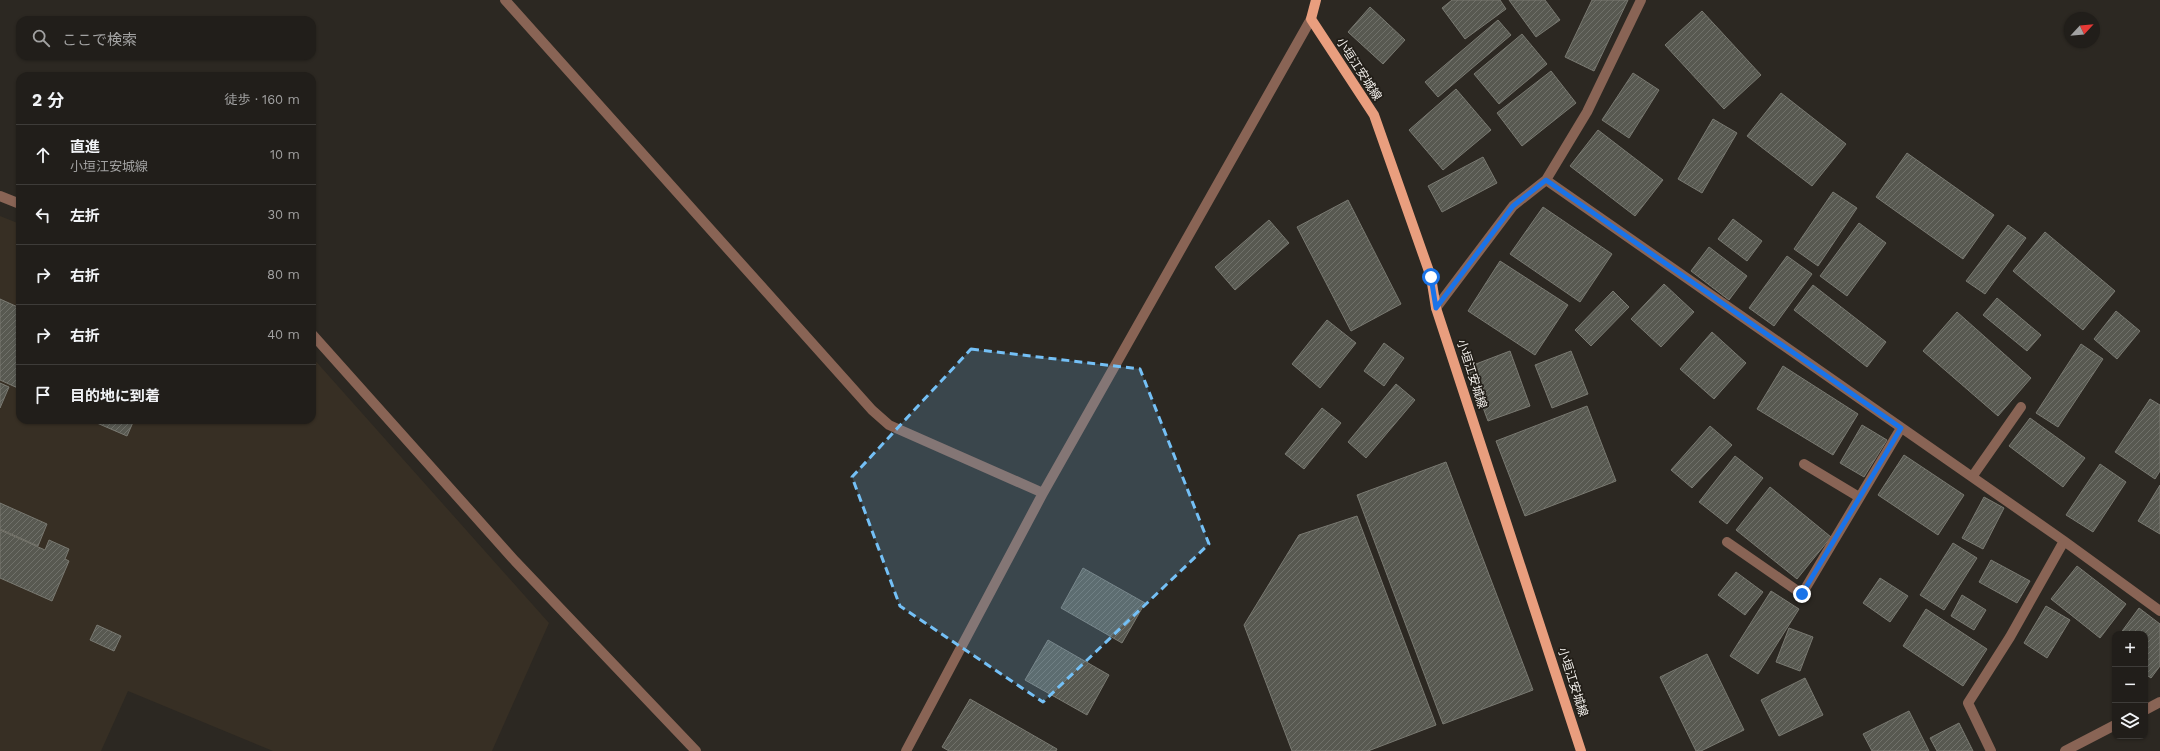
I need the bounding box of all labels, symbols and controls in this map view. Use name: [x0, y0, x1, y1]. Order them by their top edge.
north arrow: [2064, 12, 2100, 48]
search box: [16, 16, 316, 60]
icon: search: [30, 27, 52, 49]
text: ここで検索: [62, 31, 137, 49]
street label: 小垣江安城線: [1334, 35, 1384, 103]
text: 2 分: [32, 90, 64, 110]
text: 徒歩 · 160 m: [225, 92, 300, 107]
text: 直進: [70, 138, 100, 156]
icon: ahead: [32, 144, 54, 166]
text: 10 m: [270, 147, 300, 162]
text: 小垣江安城線: [70, 159, 148, 174]
icon: left: [32, 204, 54, 226]
text: 左折: [70, 207, 100, 225]
text: 30 m: [268, 207, 300, 222]
icon: right: [32, 264, 54, 286]
text: 右折: [70, 267, 100, 285]
text: 80 m: [267, 267, 300, 282]
route start: [1422, 268, 1440, 286]
icon: right: [32, 324, 54, 346]
text: 右折: [70, 327, 100, 345]
text: 40 m: [267, 327, 300, 342]
street label: 小垣江安城線: [1454, 338, 1490, 410]
icon: arrive: [32, 384, 54, 406]
text: 目的地に到着: [70, 387, 160, 405]
route end: [1793, 585, 1811, 603]
map controls: [2112, 631, 2148, 739]
button: +: [2112, 631, 2148, 667]
street label: 小垣江安城線: [1555, 646, 1591, 718]
button: −: [2112, 667, 2148, 703]
button: layers: [2112, 703, 2148, 739]

